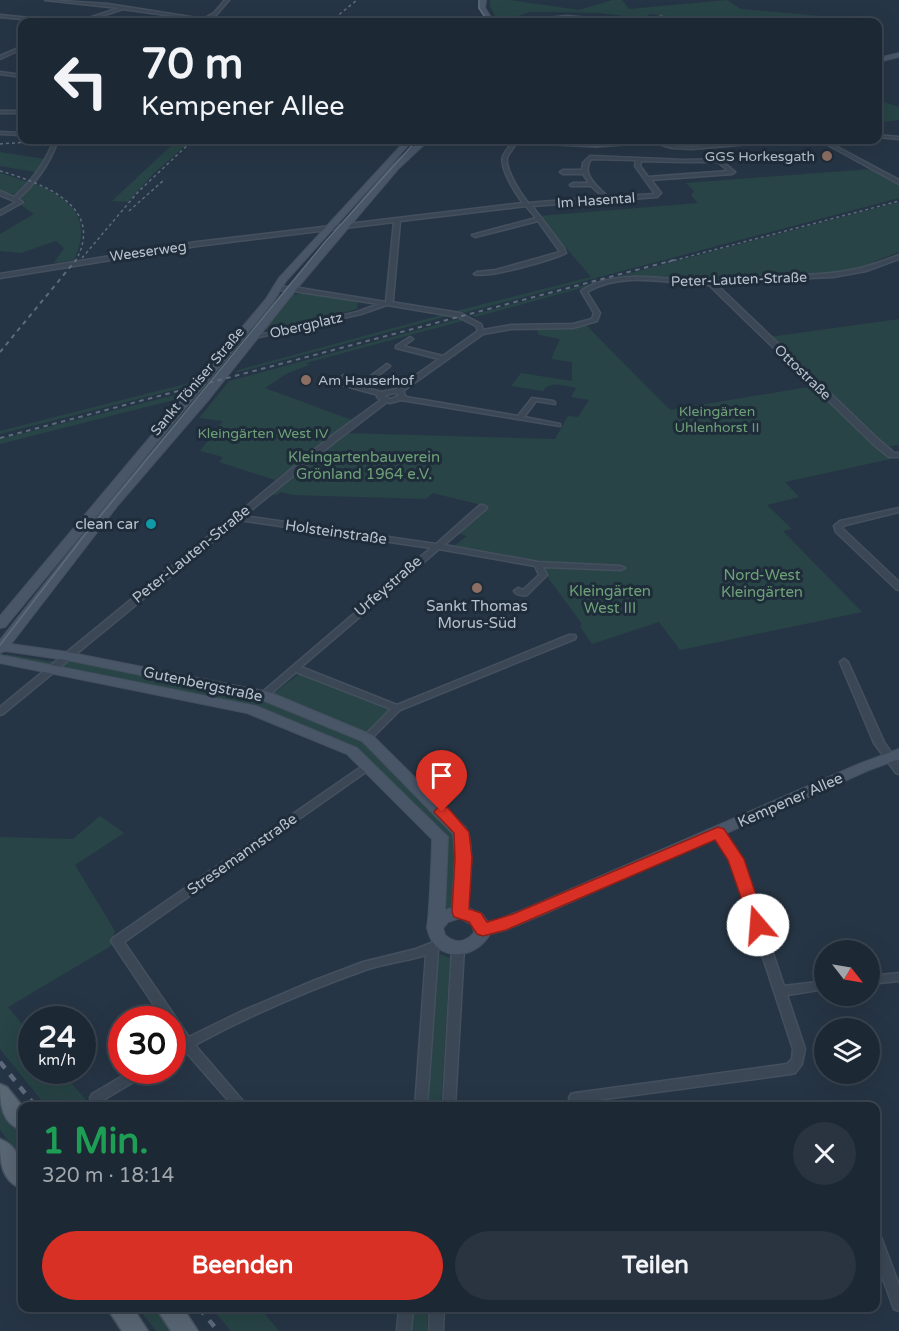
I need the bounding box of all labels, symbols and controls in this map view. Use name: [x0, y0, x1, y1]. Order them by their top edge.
text: 70 m: [141, 39, 243, 90]
icon: left: [42, 42, 120, 120]
text: Kempener Allee: [141, 90, 345, 123]
place label: GGS Horkesgath: [705, 148, 815, 165]
marker: GGS Horkesgath: [820, 149, 834, 163]
street label: Im Hasental: [556, 189, 636, 212]
street label: Weeserweg: [109, 238, 187, 265]
street label: Peter-Lauten-Straße: [671, 269, 807, 290]
street label: Obergplatz: [268, 309, 344, 342]
street label: Sankt Töniser Straße: [147, 323, 248, 439]
street label: Ottostraße: [771, 341, 835, 404]
place label: Am Hauserhof: [318, 372, 415, 389]
marker: Am Hauserhof: [299, 373, 313, 387]
park label: Kleingärten Uhlenhorst II: [675, 403, 759, 436]
park label: Kleingärten West IV: [197, 425, 329, 442]
park label: Kleingartenbauverein Grönland 1964 e.V.: [288, 448, 440, 483]
street label: Peter-Lauten-Straße: [129, 501, 253, 607]
place label: clean car: [75, 515, 139, 533]
street label: Holsteinstraße: [284, 516, 388, 548]
marker: clean car: [144, 517, 158, 531]
street label: Urfeystraße: [351, 552, 425, 620]
park label: Nord-West Kleingärten: [721, 566, 803, 601]
marker: Sankt Thomas Morus-Süd: [470, 581, 484, 595]
park label: Kleingärten West III: [569, 582, 651, 617]
place label: Sankt Thomas Morus-Süd: [426, 597, 528, 632]
street label: Gutenbergstraße: [142, 663, 264, 705]
pin: [416, 750, 467, 812]
icon: arrive: [425, 759, 458, 792]
street label: Kempener Allee: [735, 769, 845, 831]
street label: Stresemannstraße: [184, 809, 300, 899]
position arrow: [726, 893, 790, 957]
north arrow: [814, 940, 880, 1006]
map controls: [814, 940, 880, 1084]
speed limit sign: 30: [108, 1006, 186, 1084]
button: layers: [814, 1018, 880, 1084]
text: 24: [38, 1019, 76, 1056]
text: km/h: [38, 1051, 76, 1069]
text: 1 Min.: [42, 1120, 149, 1163]
button: close: [793, 1122, 856, 1185]
text: 320 m · 18:14: [42, 1164, 174, 1188]
button: Beenden: [42, 1231, 443, 1300]
button: Teilen: [455, 1231, 856, 1300]

